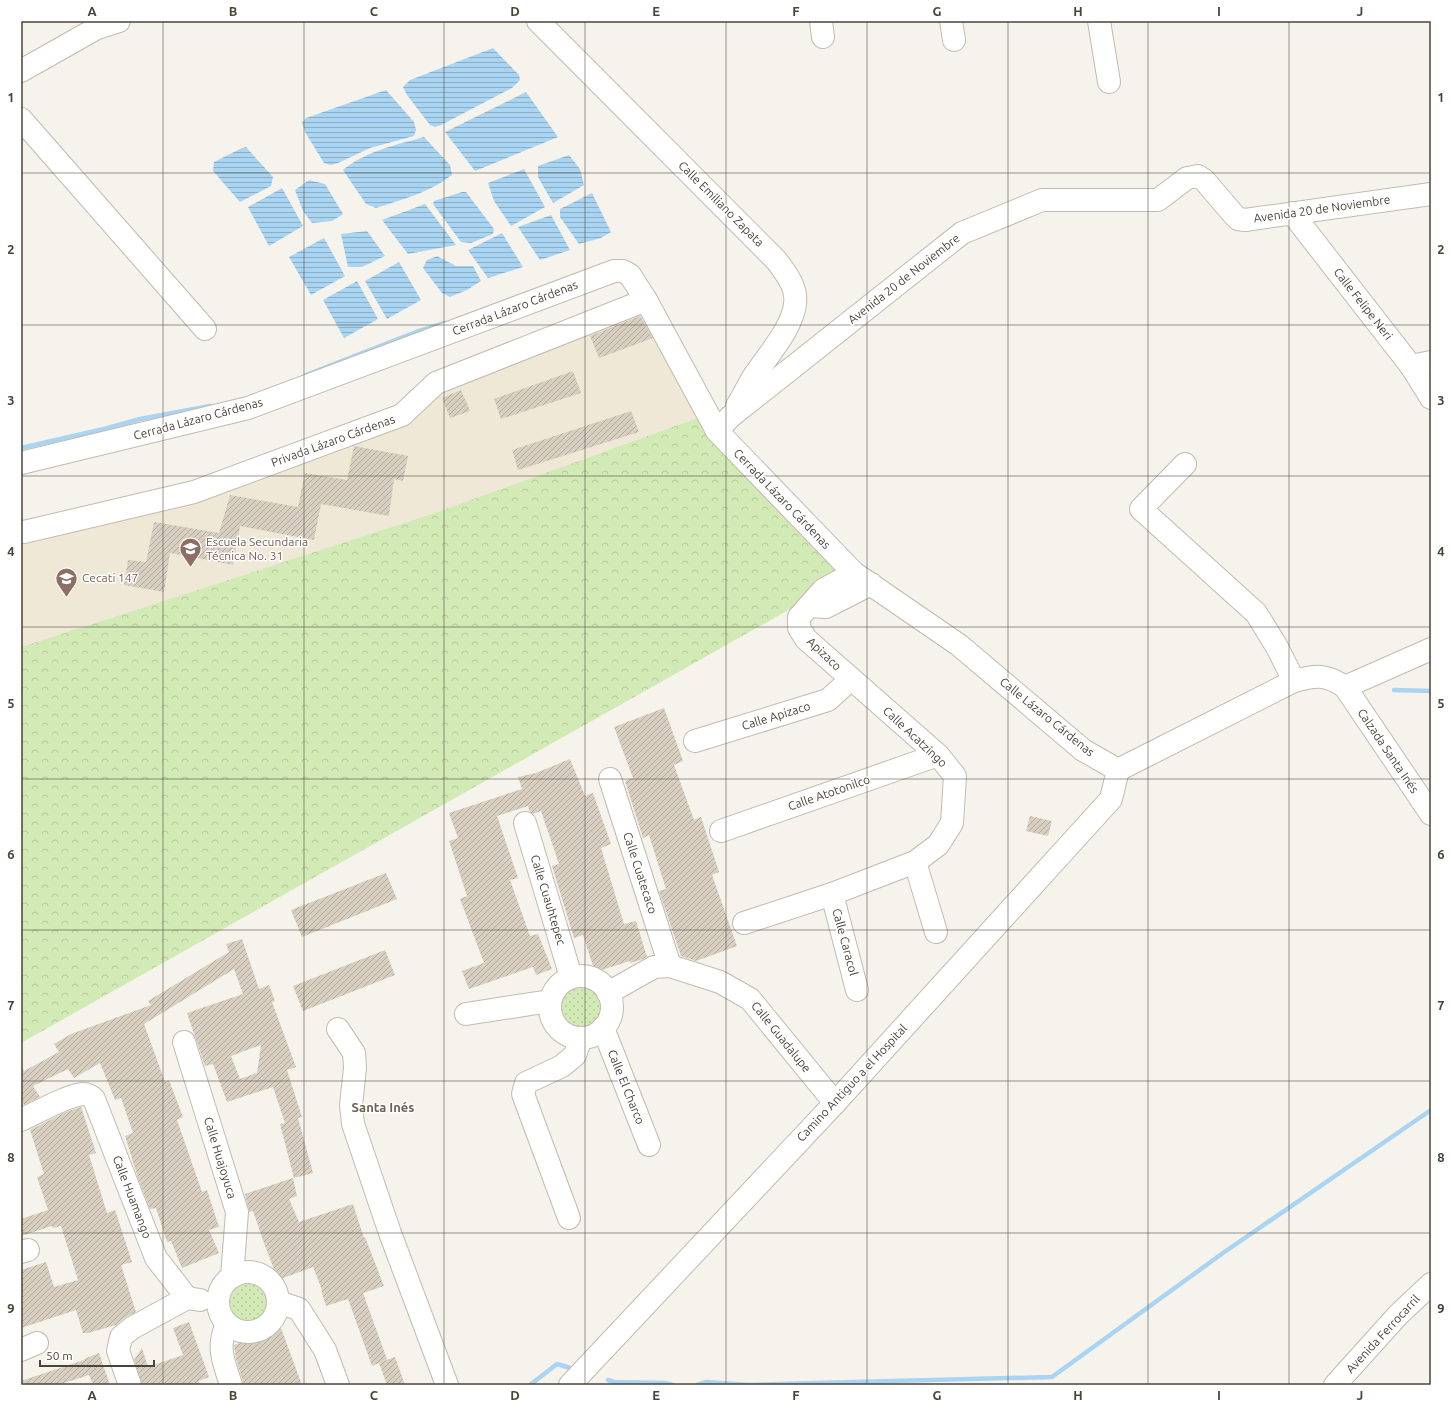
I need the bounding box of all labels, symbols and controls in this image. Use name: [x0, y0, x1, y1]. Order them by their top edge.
text: A: [87, 4, 97, 18]
text: B: [229, 4, 238, 18]
text: C: [370, 4, 379, 18]
text: D: [510, 4, 520, 18]
text: E: [652, 4, 660, 18]
text: F: [792, 4, 800, 18]
text: G: [933, 4, 942, 18]
text: H: [1073, 4, 1083, 18]
text: I: [1217, 4, 1221, 18]
text: J: [1357, 4, 1363, 18]
text: 1: [7, 90, 15, 104]
text: 1: [1437, 90, 1445, 104]
street label: Calle Emiliano Zapata: [676, 158, 767, 249]
street label: Avenida 20 de Noviembre: [1253, 192, 1391, 225]
street label: Avenida 20 de Noviembre: [845, 231, 962, 326]
text: 2: [7, 242, 15, 256]
text: 2: [1437, 242, 1445, 256]
street label: Calle Felipe Neri: [1331, 265, 1395, 342]
street label: Cerrada Lázaro Cárdenas: [450, 278, 579, 337]
text: 3: [7, 393, 15, 407]
text: 3: [1437, 393, 1445, 407]
street label: Cerrada Lázaro Cárdenas: [132, 395, 264, 442]
street label: Privada Lázaro Cárdenas: [269, 412, 396, 469]
street label: Cerrada Lázaro Cárdenas: [731, 446, 833, 551]
place label: Escuela Secundaria Técnica No. 31: [206, 535, 308, 562]
school or university icon: Escuela Secundaria Técnica No. 31: [177, 536, 203, 569]
text: 4: [7, 544, 15, 558]
text: 4: [1437, 544, 1445, 558]
school or university icon: Cecati 147: [53, 565, 79, 598]
place label: Cecati 147: [82, 571, 138, 584]
street label: Apizaco: [805, 635, 844, 673]
street label: Calle Lázaro Cárdenas: [998, 675, 1097, 759]
text: 5: [7, 696, 15, 710]
text: 5: [1437, 696, 1445, 710]
street label: Calle Apizaco: [740, 699, 812, 732]
street label: Calle Acatzingo: [881, 704, 950, 770]
street label: Calzada Santa Inés: [1355, 706, 1421, 795]
street label: Calle Atotonilco: [786, 772, 872, 813]
street label: Calle Cuatecaco: [621, 830, 660, 915]
text: 6: [7, 847, 15, 861]
text: 6: [1437, 847, 1445, 861]
street label: Calle Cuauhtepec: [529, 853, 569, 947]
street label: Calle Caracol: [830, 907, 861, 977]
text: 7: [7, 998, 15, 1012]
text: 7: [1437, 998, 1445, 1012]
street label: Calle Guadalupe: [749, 999, 814, 1075]
street label: Camino Antiguo a el Hospital: [794, 1021, 909, 1144]
street label: Calle El Charco: [606, 1048, 647, 1126]
district label: Santa Inés: [352, 1100, 414, 1114]
street label: Calle Huajoyuca: [202, 1115, 239, 1200]
text: 8: [7, 1150, 15, 1164]
text: 8: [1437, 1150, 1445, 1164]
street label: Calle Huamango: [111, 1153, 154, 1240]
street label: Avenida Ferrocarril: [1343, 1292, 1422, 1375]
text: 9: [7, 1301, 15, 1315]
text: 9: [1437, 1301, 1445, 1315]
scale bar: [40, 1342, 154, 1368]
text: 50 m: [46, 1349, 73, 1362]
text: A: [87, 1388, 97, 1402]
text: B: [229, 1388, 238, 1402]
text: C: [370, 1388, 379, 1402]
text: D: [510, 1388, 520, 1402]
text: E: [652, 1388, 660, 1402]
text: F: [792, 1388, 800, 1402]
text: G: [933, 1388, 942, 1402]
text: H: [1073, 1388, 1083, 1402]
text: I: [1217, 1388, 1221, 1402]
text: J: [1357, 1388, 1363, 1402]

